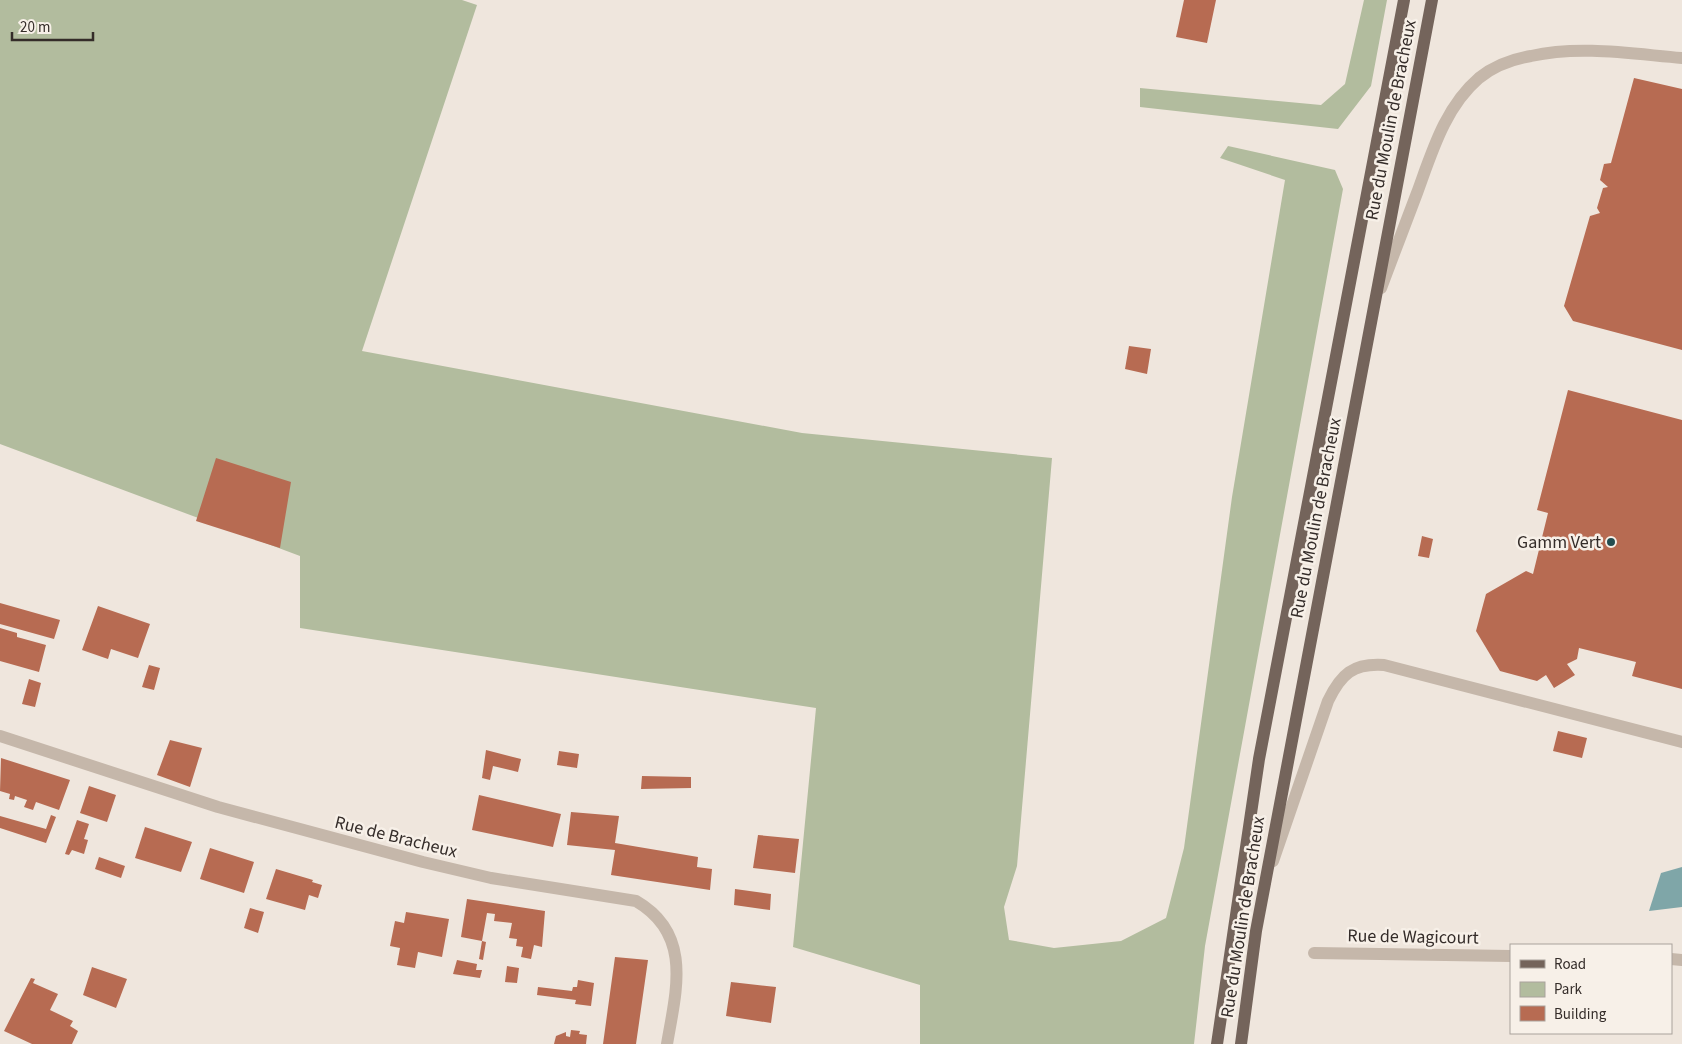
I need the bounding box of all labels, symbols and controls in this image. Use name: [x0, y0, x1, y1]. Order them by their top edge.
scale bar: [12, 10, 94, 42]
text: 20 m: [20, 17, 50, 38]
street label: Rue du Moulin de Bracheux: [1359, 18, 1423, 222]
street label: Rue du Moulin de Bracheux: [1284, 416, 1348, 620]
place label: Gamm Vert: [1517, 530, 1601, 555]
marker: Gamm Vert: [1605, 536, 1617, 548]
street label: Rue de Bracheux: [332, 810, 460, 864]
street label: Rue du Moulin de Bracheux: [1215, 814, 1271, 1020]
street label: Rue de Wagicourt: [1347, 923, 1479, 951]
legend: [1510, 944, 1672, 1034]
text: Road: [1554, 954, 1586, 975]
text: Park: [1554, 979, 1583, 1000]
text: Building: [1554, 1004, 1607, 1025]

